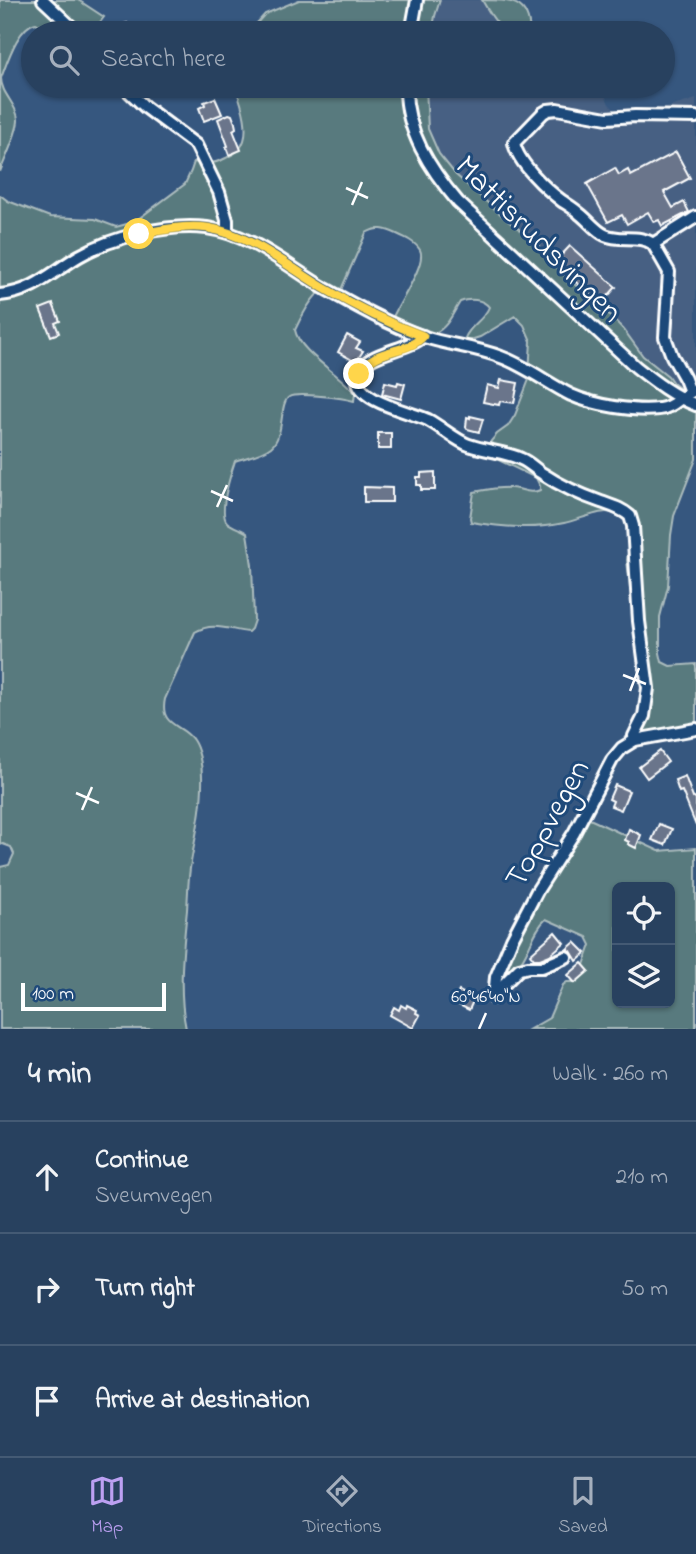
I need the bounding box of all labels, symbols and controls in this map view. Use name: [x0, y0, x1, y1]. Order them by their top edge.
search box: [21, 21, 675, 98]
icon: search: [45, 41, 83, 79]
text: Search here: [101, 41, 226, 79]
street label: Mattisrudsvingen: [443, 146, 632, 335]
route start: [123, 218, 154, 249]
route end: [343, 358, 374, 389]
street label: Toppvegen: [494, 752, 604, 898]
map controls: [612, 882, 675, 1008]
button: locate: [612, 882, 675, 945]
button: layers: [612, 945, 675, 1008]
scale bar: [21, 980, 166, 1012]
text: 100 m: [32, 981, 74, 1008]
text: 60°46'40"N: [451, 985, 521, 1011]
text: 4 min: [28, 1053, 91, 1097]
text: Walk · 260 m: [552, 1058, 668, 1091]
text: Continue: [95, 1142, 188, 1180]
icon: ahead: [28, 1158, 66, 1196]
text: 210 m: [616, 1161, 668, 1194]
text: Sveumvegen: [95, 1180, 212, 1213]
icon: right: [28, 1270, 66, 1308]
text: Turn right: [95, 1270, 195, 1308]
text: 50 m: [621, 1273, 668, 1306]
icon: arrive: [28, 1382, 66, 1420]
text: Arrive at destination: [95, 1382, 310, 1420]
tab: Map: [88, 1472, 126, 1541]
tab: Directions: [303, 1472, 382, 1541]
tab: Saved: [558, 1472, 608, 1541]

